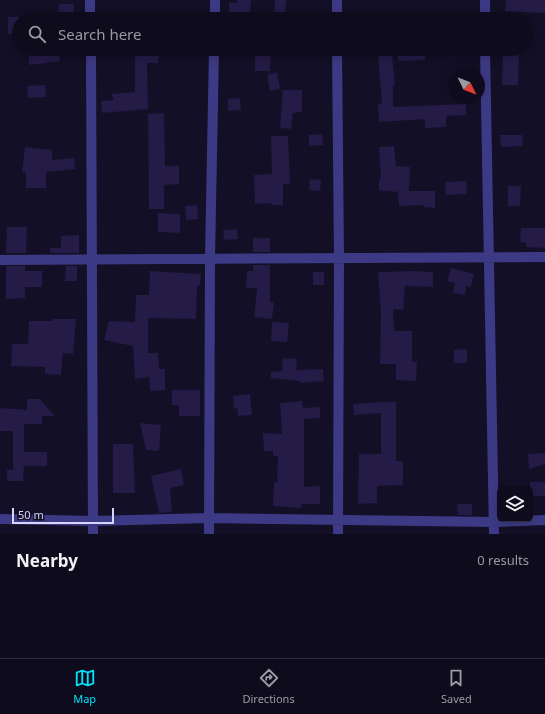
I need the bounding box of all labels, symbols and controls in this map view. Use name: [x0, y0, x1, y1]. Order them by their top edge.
search box: [12, 12, 533, 56]
icon: search: [26, 23, 48, 45]
text: Search here: [58, 24, 141, 44]
north arrow: [449, 68, 485, 104]
map controls: [497, 486, 533, 522]
button: layers: [497, 486, 533, 522]
scale bar: [12, 506, 114, 525]
text: 50 m: [18, 507, 44, 522]
text: Nearby: [16, 549, 78, 572]
text: 0 results: [477, 551, 529, 569]
tab: Map: [73, 667, 96, 706]
tab: Directions: [242, 667, 295, 706]
tab: Saved: [441, 667, 472, 706]

